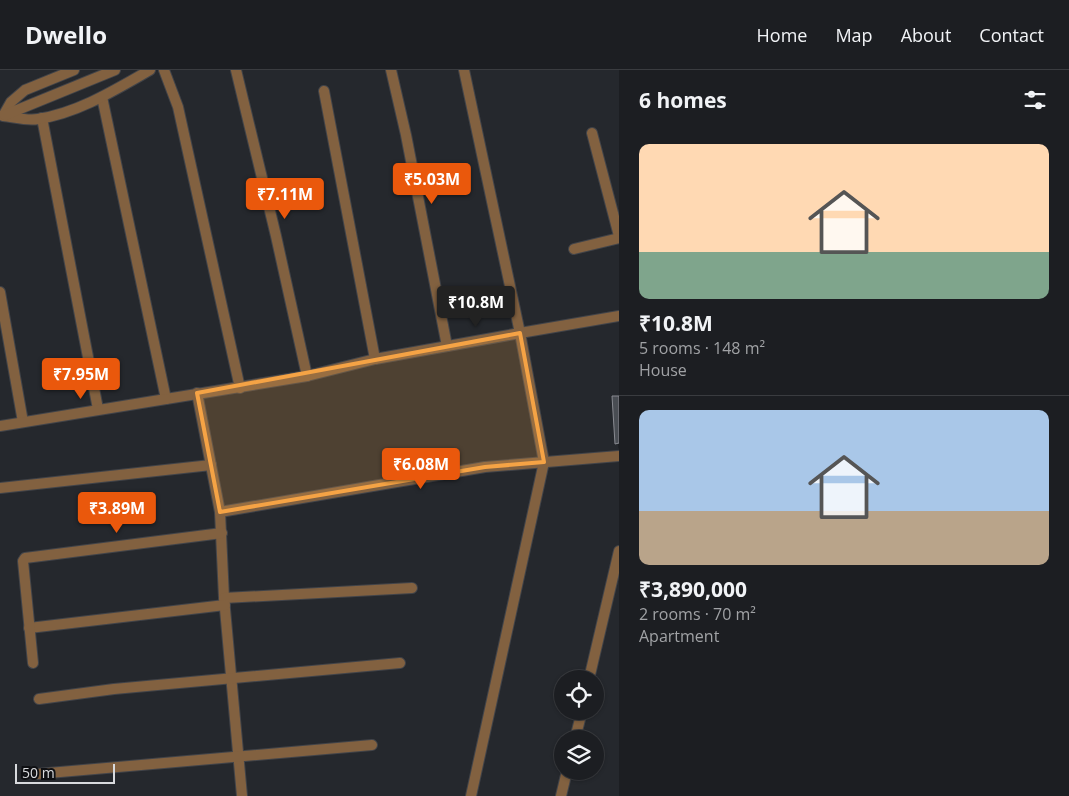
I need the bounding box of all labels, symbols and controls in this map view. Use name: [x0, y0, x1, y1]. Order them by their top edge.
text: Dwello: [25, 18, 107, 51]
text: Home: [757, 23, 807, 47]
text: Map: [835, 23, 873, 47]
text: About: [901, 23, 951, 47]
text: Contact: [979, 23, 1044, 47]
text: 6 homes: [639, 86, 727, 114]
icon: filters: [1021, 86, 1049, 114]
pin: ₹5.03M: [391, 162, 473, 205]
text: ₹5.03M: [404, 168, 460, 190]
icon: home: [799, 177, 889, 267]
pin: ₹7.11M: [244, 178, 326, 220]
text: ₹7.11M: [257, 183, 313, 205]
pin: ₹10.8M: [435, 286, 517, 328]
text: ₹10.8M: [448, 291, 504, 313]
text: ₹10.8M: [639, 309, 713, 337]
text: 5 rooms · 148 m²: [639, 337, 765, 359]
pin: ₹7.95M: [40, 358, 122, 400]
text: House: [639, 359, 687, 381]
text: ₹7.95M: [53, 363, 109, 385]
icon: home: [799, 442, 889, 532]
pin: ₹6.08M: [380, 448, 462, 490]
text: ₹6.08M: [393, 453, 449, 475]
pin: ₹3.89M: [76, 492, 158, 534]
text: ₹3.89M: [89, 497, 145, 519]
text: ₹3,890,000: [639, 575, 747, 603]
text: 2 rooms · 70 m²: [639, 603, 756, 625]
text: Apartment: [639, 625, 719, 647]
map controls: [554, 670, 604, 780]
button: locate: [554, 670, 604, 720]
button: layers: [554, 730, 604, 780]
scale bar: [15, 761, 115, 784]
text: 50 m: [22, 763, 55, 782]

